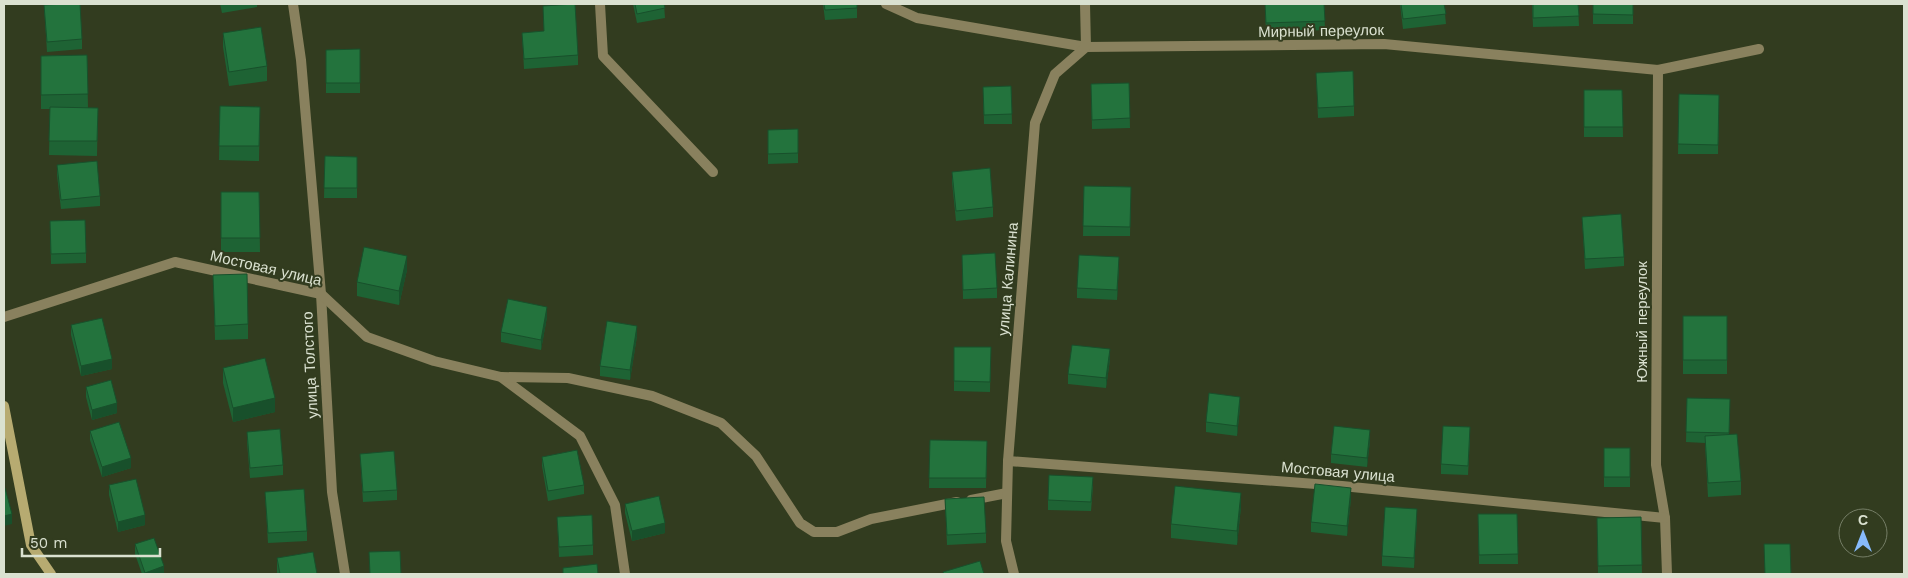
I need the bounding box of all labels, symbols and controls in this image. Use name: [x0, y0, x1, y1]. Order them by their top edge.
street label: Мирный переулок: [1258, 21, 1384, 41]
street label: улица Калинина: [994, 221, 1022, 336]
street label: Мостовая улица: [208, 246, 324, 290]
street label: Южный переулок: [1633, 261, 1651, 383]
street label: улица Толстого: [298, 311, 322, 419]
street label: Мостовая улица: [1280, 458, 1396, 486]
north arrow: [1838, 508, 1888, 558]
text: С: [1858, 512, 1868, 528]
scale bar: [22, 526, 160, 558]
text: 50 m: [30, 534, 67, 552]

